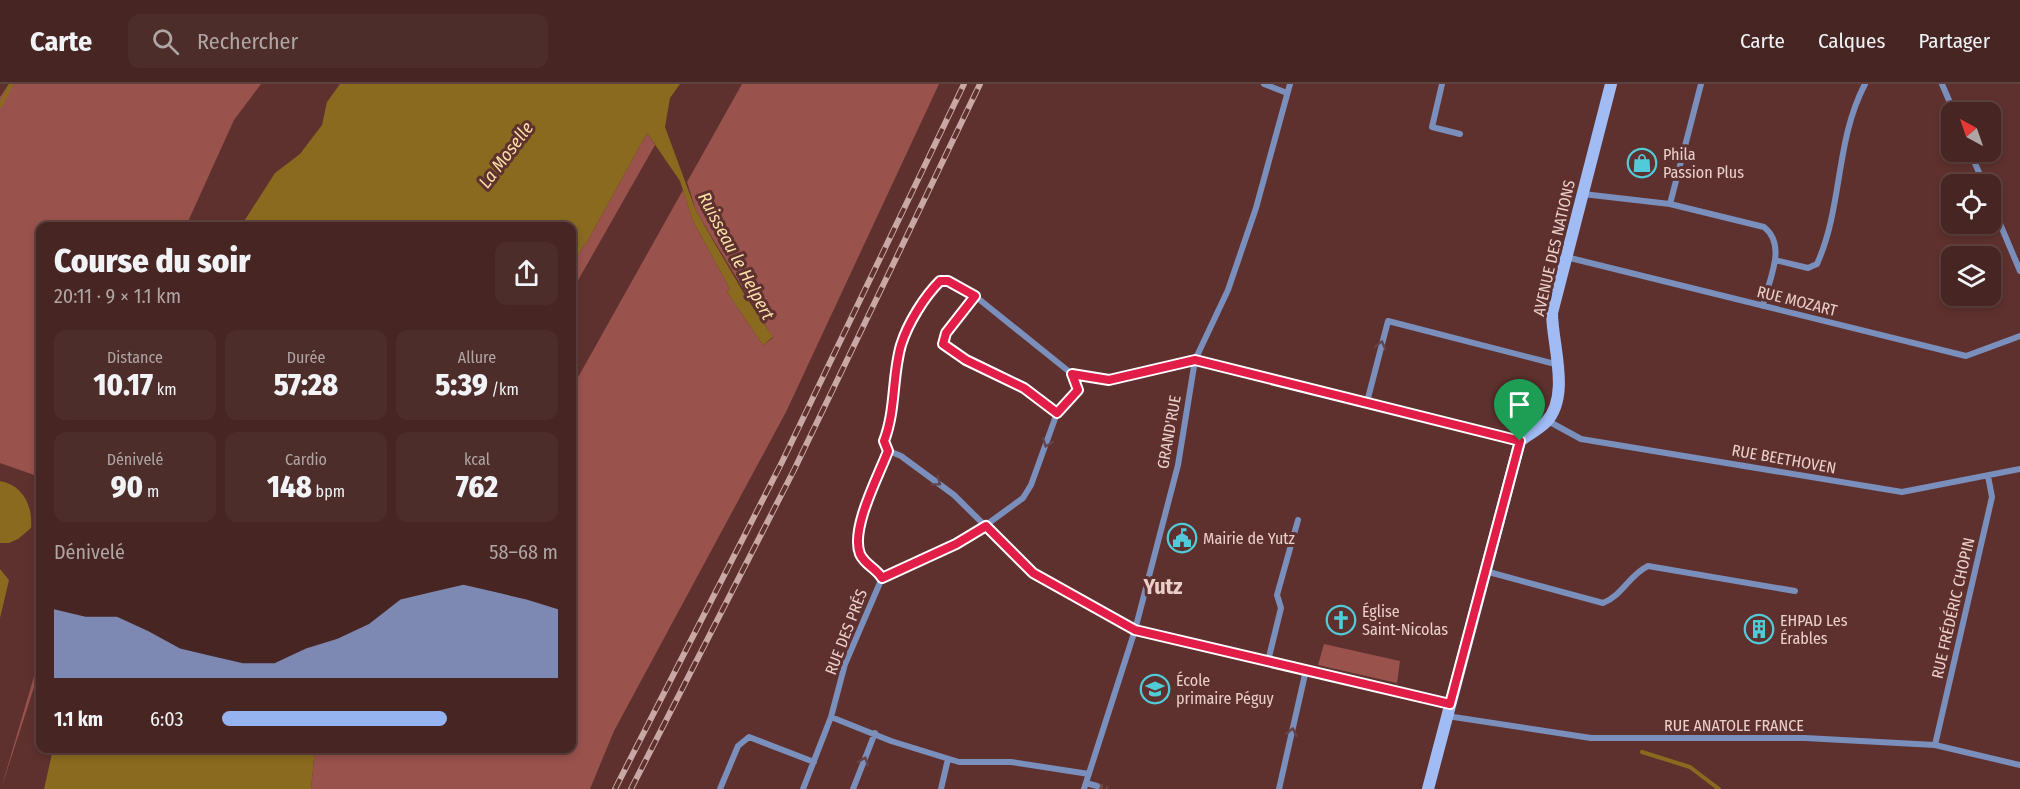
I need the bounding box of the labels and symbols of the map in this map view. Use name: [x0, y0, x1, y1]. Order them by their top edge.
north arrow: [1941, 102, 2001, 162]
water label: La Moselle: [474, 117, 538, 192]
place label: Phila Passion Plus: [1663, 145, 1744, 182]
shop icon: Phila Passion Plus: [1626, 147, 1658, 179]
street label: AVENUE DES NATIONS: [1529, 178, 1579, 318]
water label: Ruisseau le Helpert: [693, 188, 779, 324]
street label: RUE MOZART: [1755, 282, 1840, 320]
one-way arrow: [1374, 341, 1387, 351]
pin: [1494, 379, 1545, 441]
street label: GRAND'RUE: [1153, 394, 1185, 470]
one-way arrow: [1041, 437, 1054, 448]
street label: RUE BEETHOVEN: [1730, 440, 1838, 478]
one-way arrow: [931, 475, 942, 486]
public building icon: Mairie de Yutz: [1166, 522, 1198, 554]
place label: Mairie de Yutz: [1203, 529, 1295, 548]
street label: RUE FRÉDÉRIC CHOPIN: [1928, 536, 1978, 680]
district label: Yutz: [1142, 573, 1183, 600]
street label: RUE DES PRÉS: [821, 587, 871, 677]
place label: Église Saint-Nicolas: [1362, 602, 1448, 639]
church icon: Église Saint-Nicolas: [1325, 604, 1357, 636]
place label: EHPAD Les Érables: [1780, 611, 1848, 648]
building icon: EHPAD Les Érables: [1743, 613, 1775, 645]
place label: École primaire Péguy: [1176, 671, 1275, 708]
school or university icon: École primaire Péguy: [1139, 673, 1171, 705]
street label: RUE ANATOLE FRANCE: [1664, 716, 1804, 735]
one-way arrow: [1284, 727, 1297, 737]
one-way arrow: [857, 756, 869, 767]

